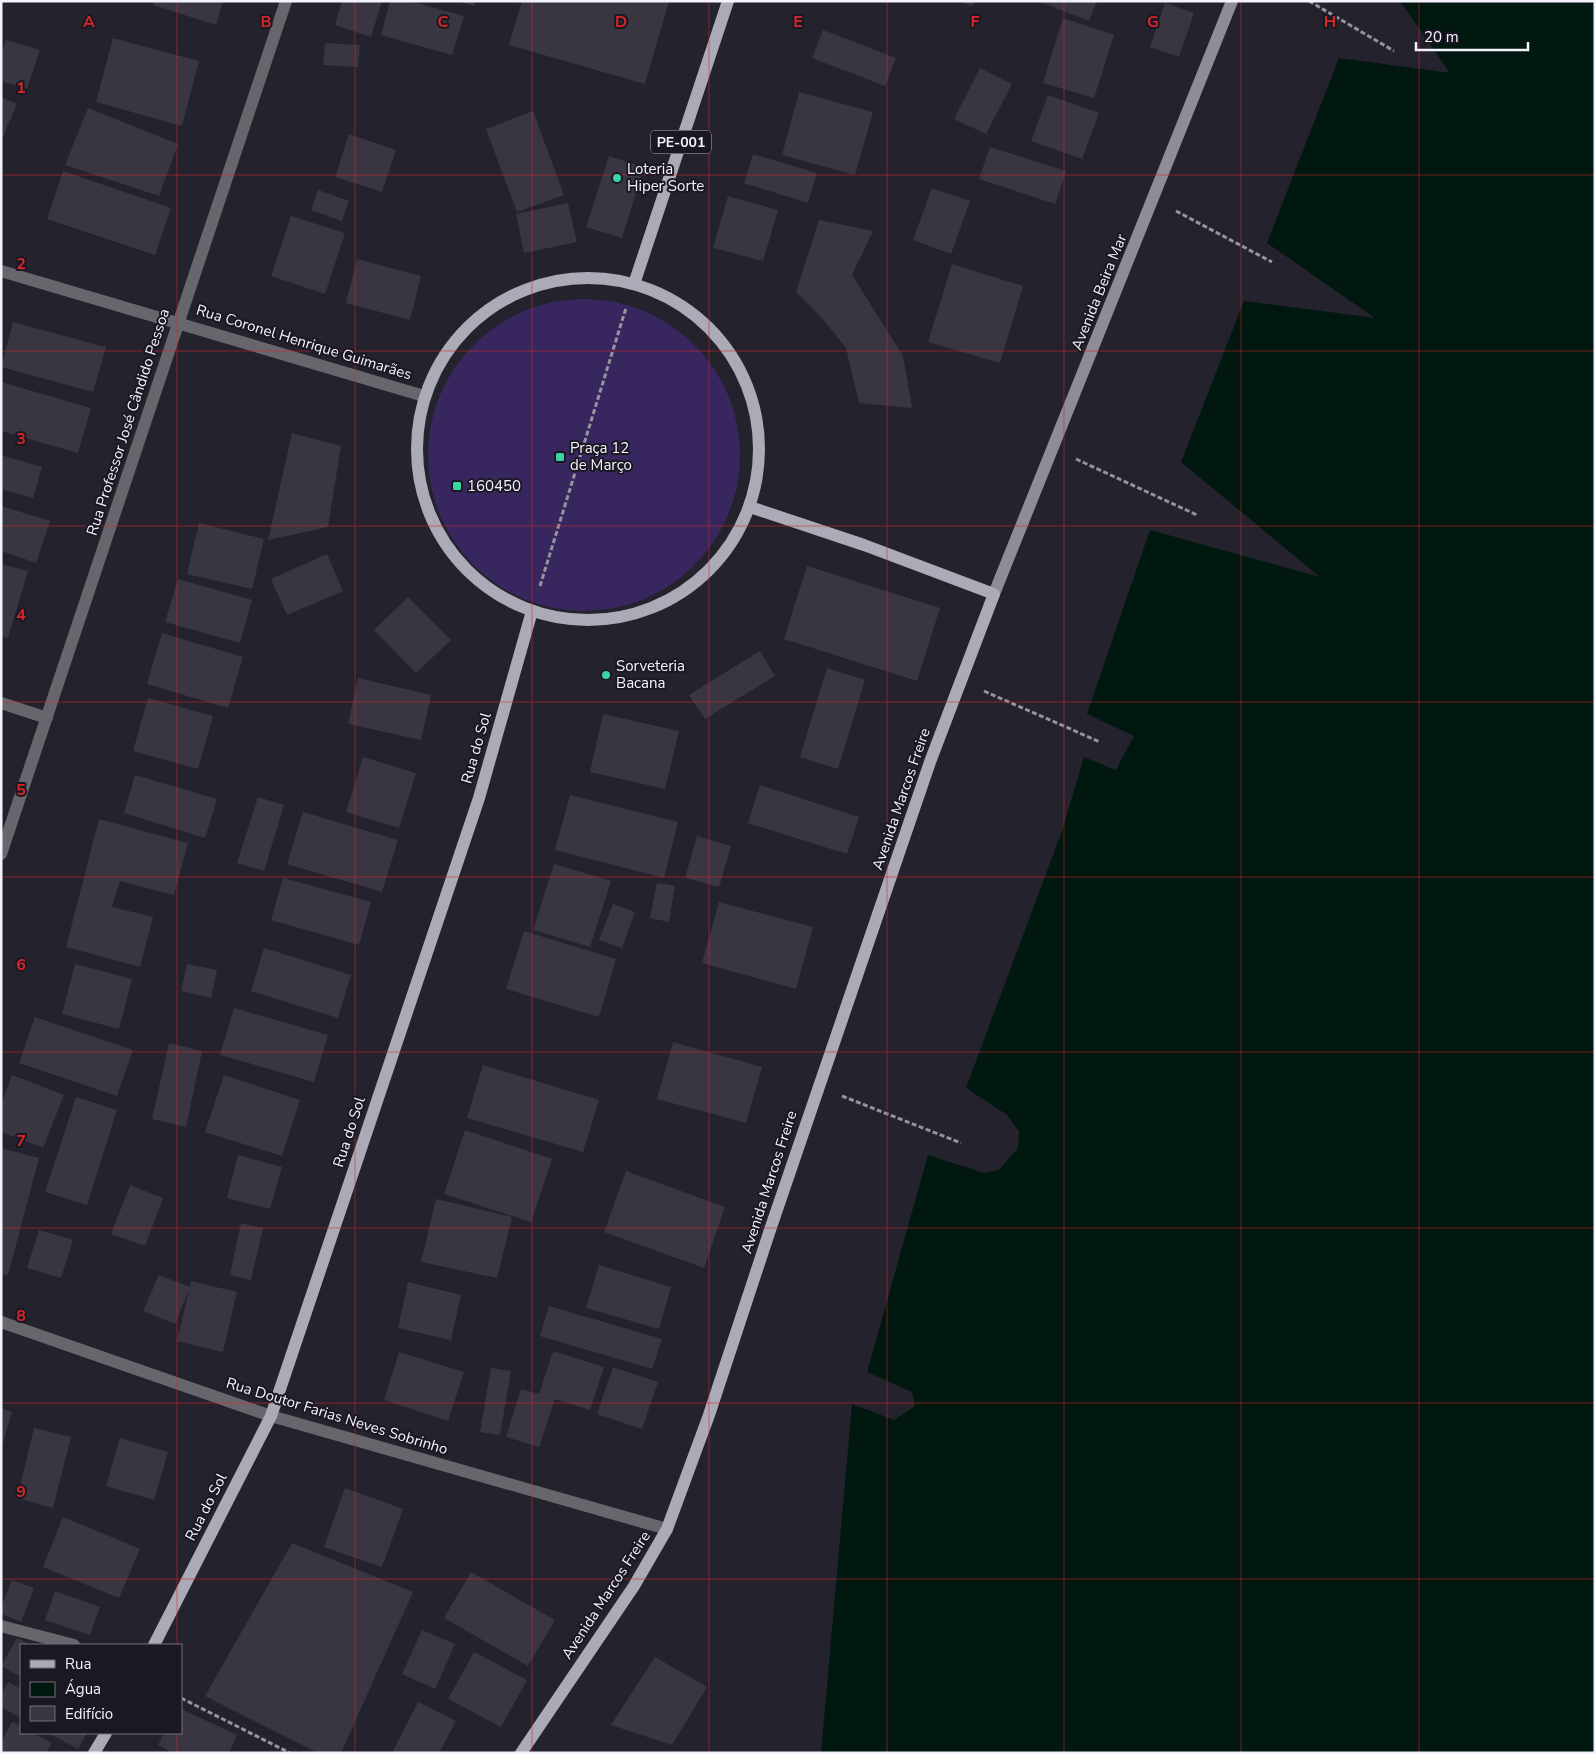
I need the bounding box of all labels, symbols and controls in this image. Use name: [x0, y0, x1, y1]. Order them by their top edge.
text: A: [83, 11, 95, 33]
text: B: [260, 11, 272, 33]
text: C: [438, 11, 449, 33]
text: D: [615, 11, 627, 33]
text: E: [793, 11, 803, 33]
text: F: [971, 11, 980, 33]
text: G: [1147, 11, 1159, 33]
text: H: [1324, 11, 1336, 33]
scale bar: [1416, 20, 1528, 52]
text: 20 m: [1424, 27, 1459, 47]
text: 1: [16, 77, 26, 99]
road number: PE-001: [651, 130, 711, 154]
place label: Loteria Hiper Sorte: [627, 159, 704, 196]
marker: Loteria Hiper Sorte: [611, 172, 623, 184]
street label: Avenida Beira Mar: [1067, 230, 1132, 353]
text: 2: [16, 253, 26, 275]
street label: Rua Coronel Henrique Guimarães: [194, 300, 414, 384]
street label: Rua Professor José Cândido Pessoa: [82, 306, 174, 538]
text: 3: [16, 428, 26, 450]
place label: Praça 12 de Março: [570, 438, 632, 475]
marker: Praça 12 de Março: [554, 451, 566, 463]
place label: 160450: [467, 476, 521, 496]
marker: 160450: [451, 480, 463, 492]
text: 4: [16, 604, 26, 626]
place label: Sorveteria Bacana: [616, 656, 685, 693]
marker: Sorveteria Bacana: [600, 669, 612, 681]
street label: Rua do Sol: [456, 710, 496, 786]
street label: Avenida Marcos Freire: [867, 725, 935, 873]
text: 5: [16, 779, 26, 801]
text: 6: [16, 954, 26, 976]
street label: Rua do Sol: [328, 1094, 370, 1170]
street label: Avenida Marcos Freire: [736, 1108, 802, 1256]
text: 7: [16, 1130, 26, 1152]
text: 8: [16, 1305, 26, 1327]
street label: Rua Doutor Farias Neves Sobrinho: [224, 1373, 450, 1459]
street label: Rua do Sol: [180, 1469, 232, 1544]
text: 9: [16, 1481, 26, 1503]
street label: Avenida Marcos Freire: [557, 1527, 655, 1663]
legend: [20, 1644, 182, 1734]
text: Rua: [65, 1654, 91, 1674]
text: Água: [65, 1679, 101, 1699]
text: Edifício: [65, 1704, 113, 1724]

